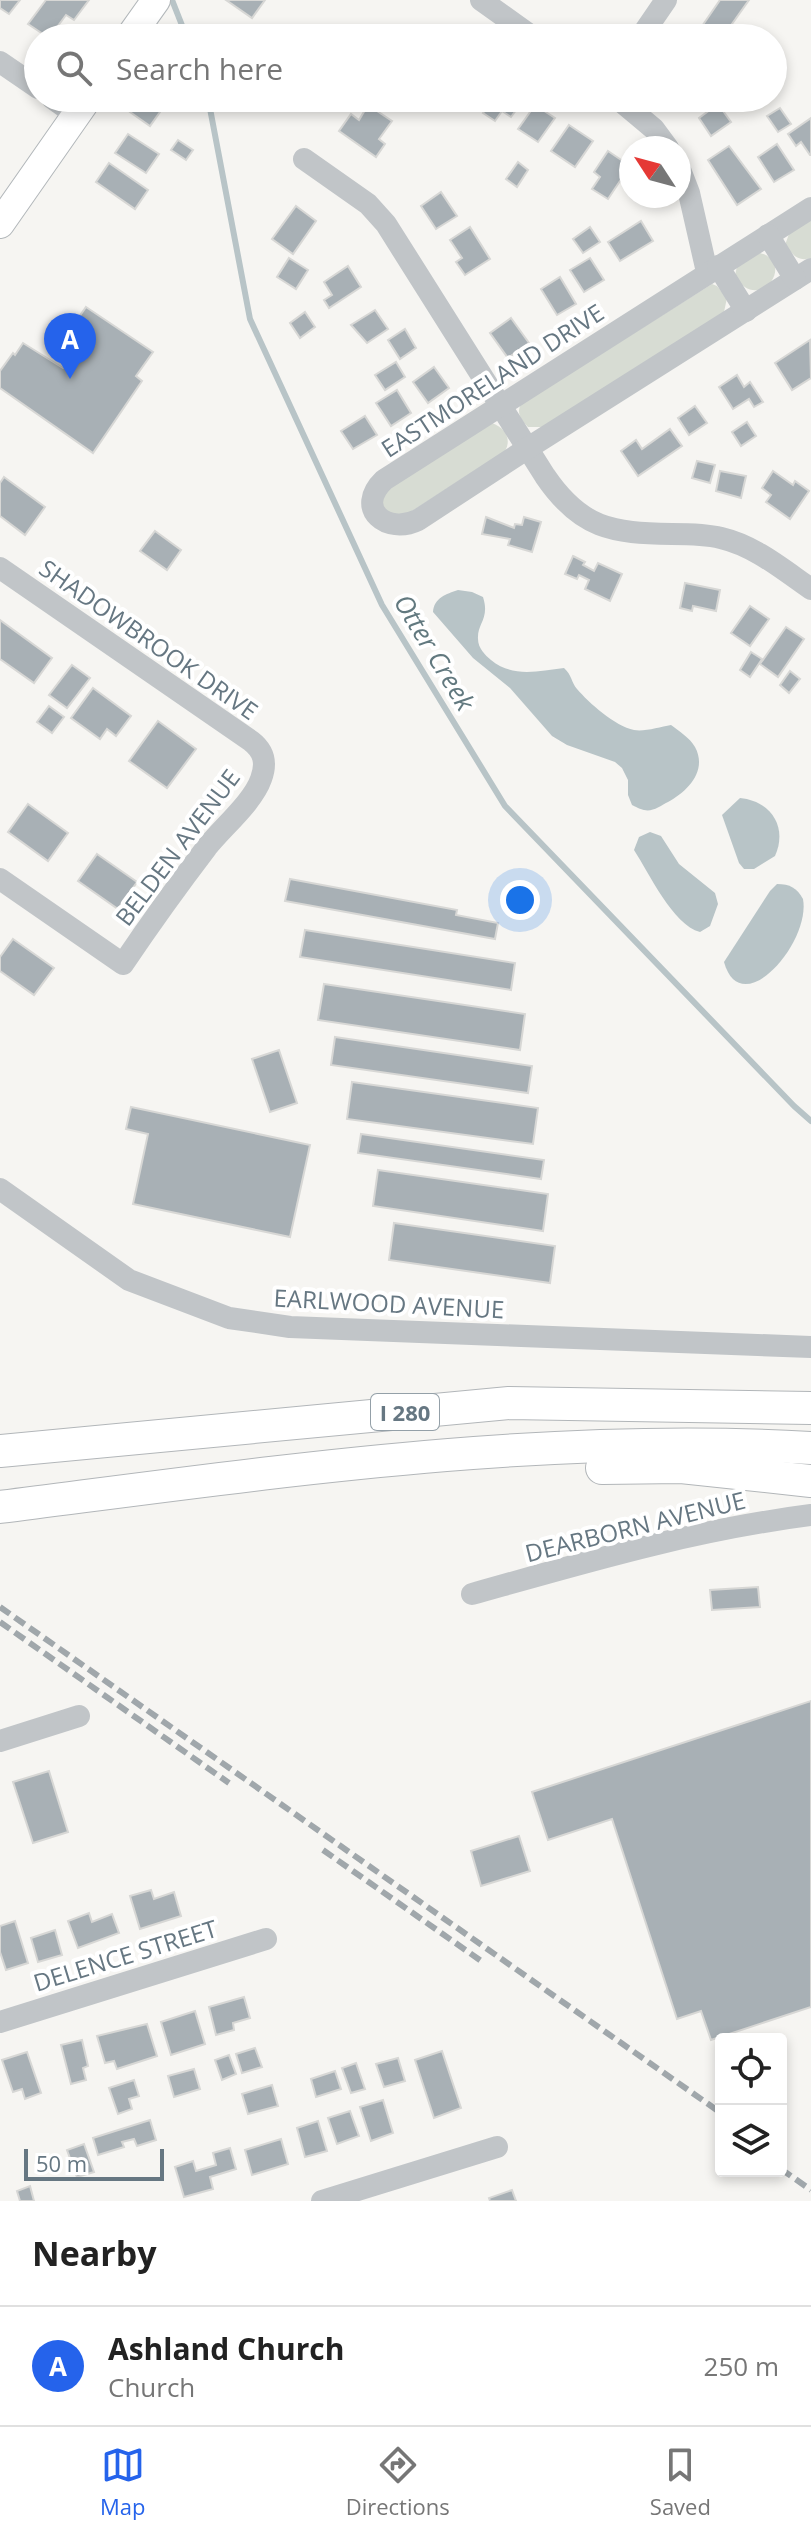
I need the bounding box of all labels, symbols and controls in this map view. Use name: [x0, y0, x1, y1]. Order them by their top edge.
search box: [24, 24, 787, 112]
icon: search: [52, 46, 96, 90]
text: Search here: [116, 48, 283, 89]
north arrow: [619, 136, 691, 208]
street label: EASTMORELAND DRIVE: [374, 296, 610, 464]
pin: A: [44, 313, 96, 379]
street label: SHADOWBROOK DRIVE: [33, 551, 265, 727]
water label: Otter Creek: [386, 587, 485, 718]
street label: BELDEN AVENUE: [107, 762, 247, 932]
your location: [500, 880, 540, 920]
street label: EARLWOOD AVENUE: [273, 1280, 505, 1326]
road number: I 280: [371, 1394, 439, 1430]
street label: DEARBORN AVENUE: [521, 1483, 749, 1569]
street label: DELENCE STREET: [29, 1911, 221, 1999]
map controls: [715, 2033, 787, 2177]
button: locate: [715, 2033, 787, 2105]
button: layers: [715, 2105, 787, 2177]
scale bar: [24, 2145, 164, 2181]
text: 50 m: [36, 2148, 87, 2178]
text: Nearby: [32, 2230, 157, 2276]
text: Ashland Church: [108, 2328, 344, 2369]
text: A: [49, 2348, 67, 2384]
text: 250 m: [704, 2348, 779, 2384]
text: Church: [108, 2369, 195, 2405]
tab: Map: [100, 2443, 146, 2521]
tab: Directions: [346, 2443, 450, 2521]
tab: Saved: [650, 2443, 711, 2521]

